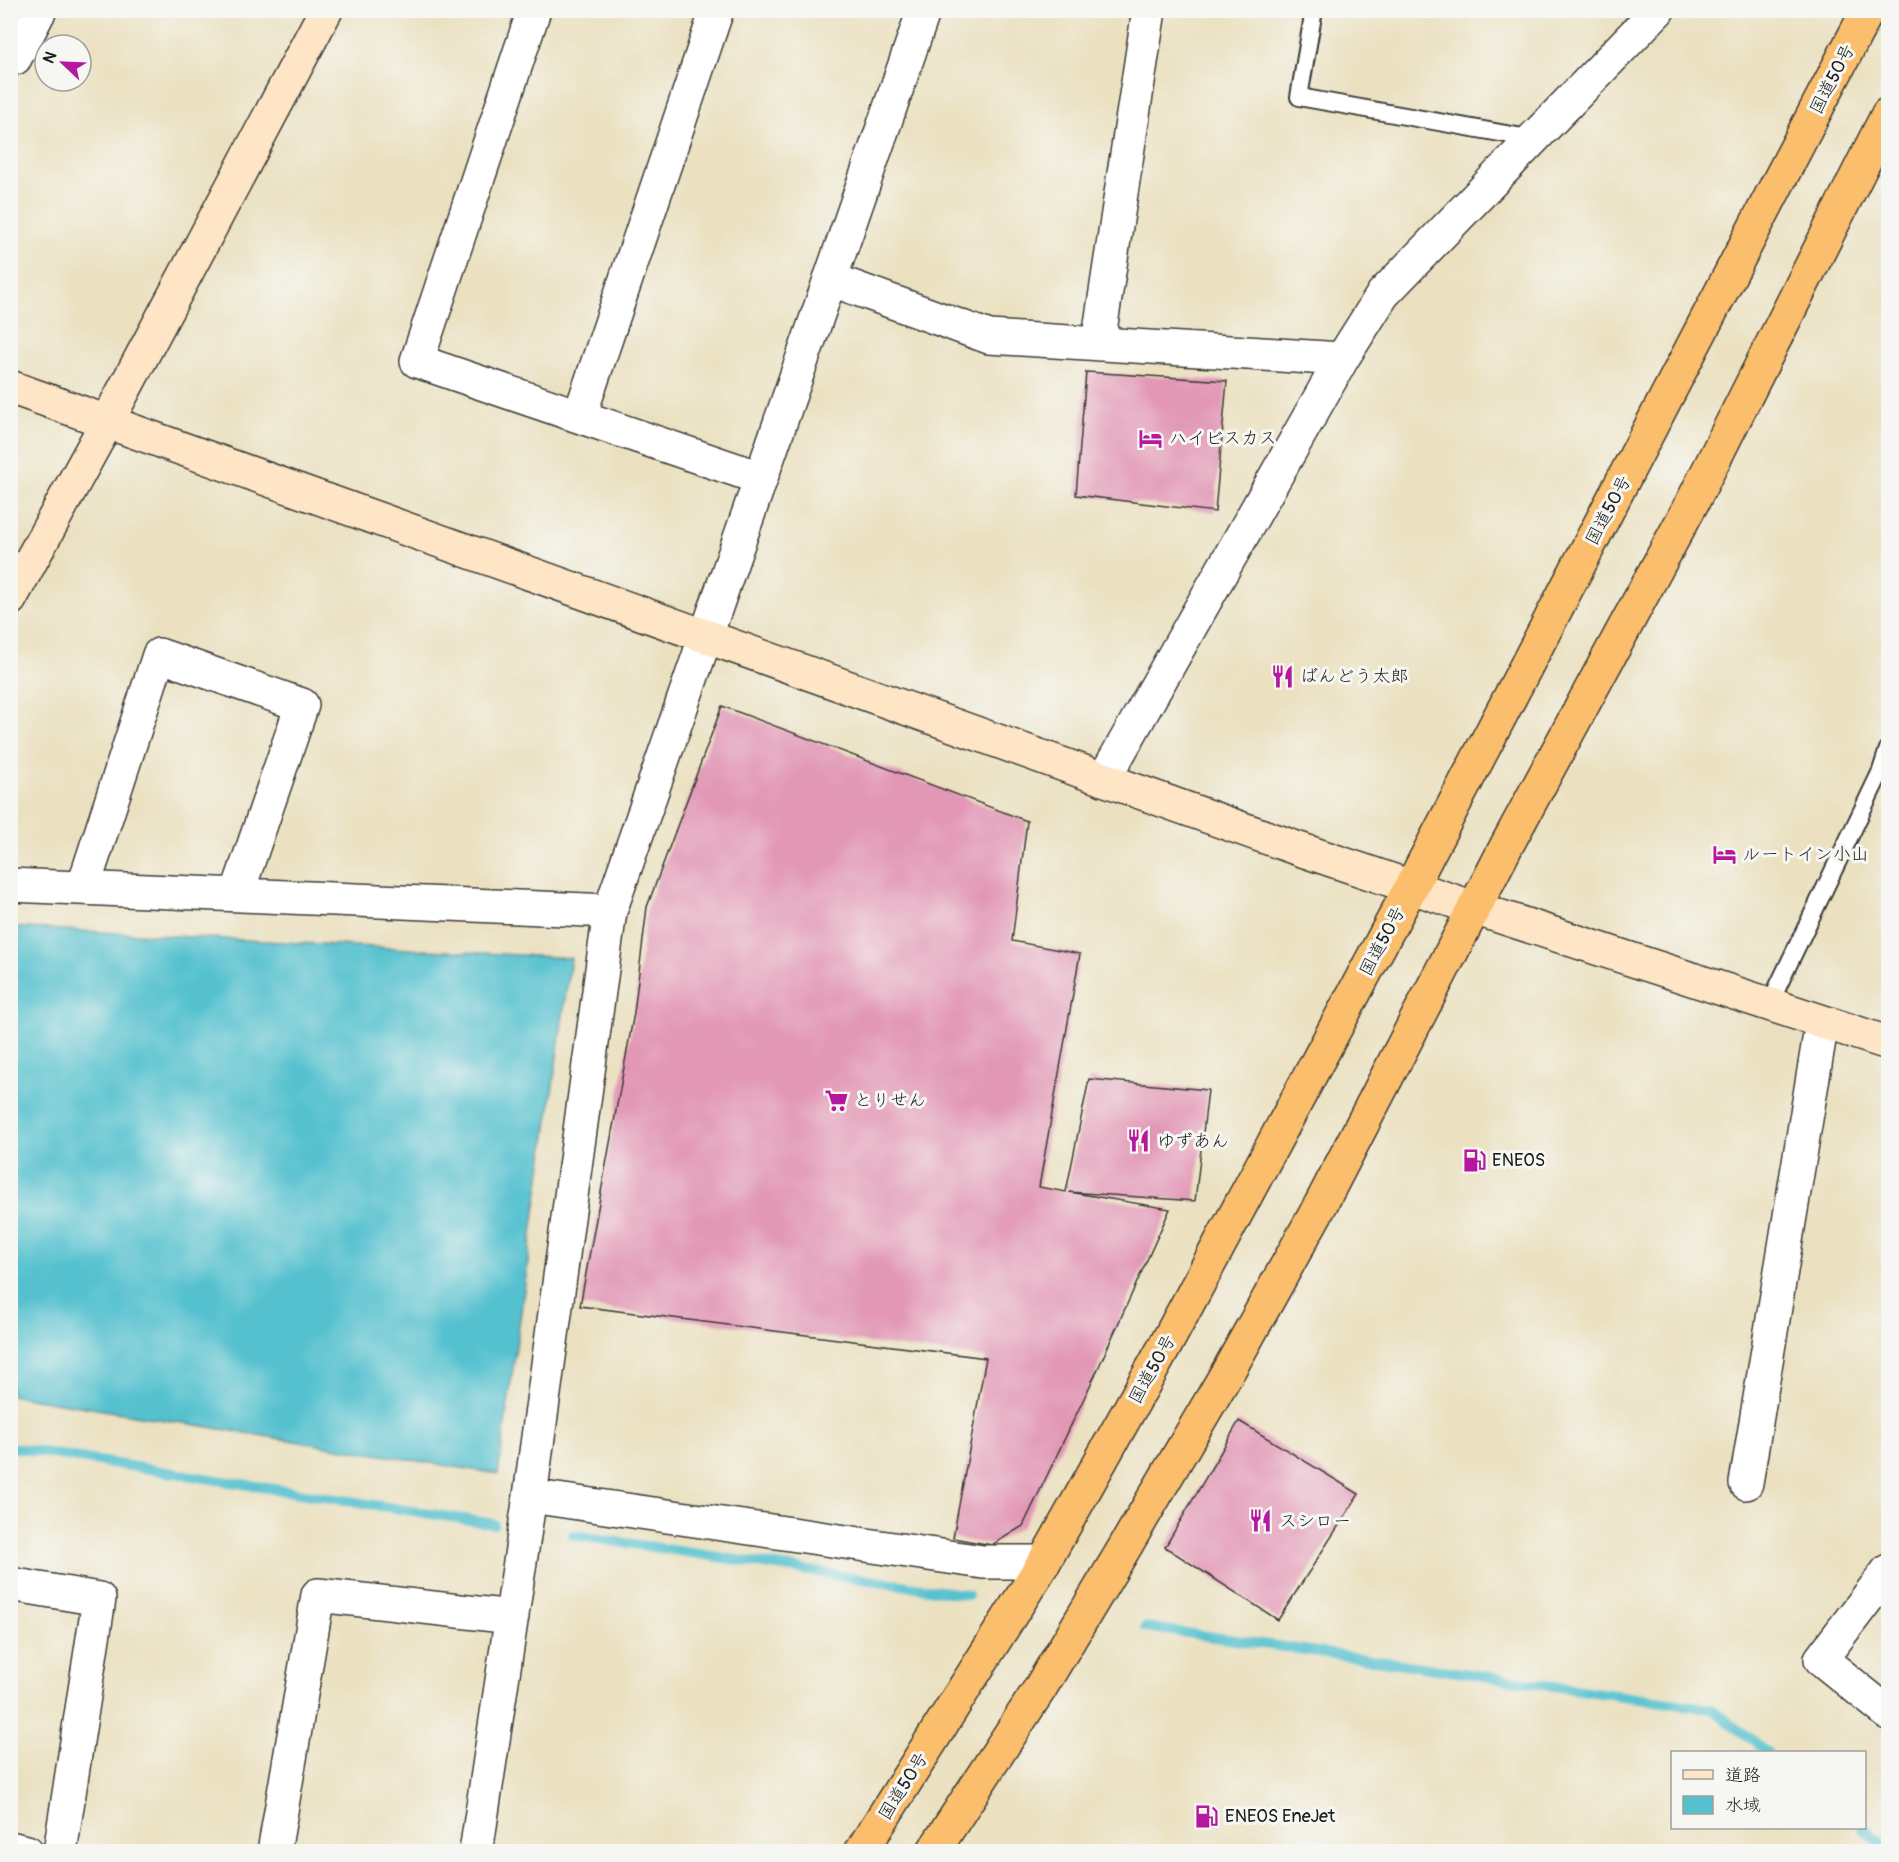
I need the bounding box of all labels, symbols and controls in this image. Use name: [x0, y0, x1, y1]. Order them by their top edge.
north arrow: [33, 33, 93, 93]
street label: 国道50号: [1805, 40, 1860, 118]
text: N: [39, 48, 62, 66]
hotel icon: ハイビスカス: [1138, 425, 1164, 451]
place label: ハイビスカス: [1169, 427, 1277, 450]
street label: 国道50号: [1580, 471, 1636, 549]
restaurant icon: ばんどう太郎: [1269, 663, 1295, 689]
place label: ばんどう太郎: [1300, 665, 1408, 688]
hotel icon: ルートイン小山: [1711, 841, 1737, 867]
place label: ルートイン小山: [1742, 843, 1869, 866]
street label: 国道50号: [1354, 902, 1410, 980]
supermarket icon: とりせん: [823, 1087, 849, 1113]
place label: とりせん: [854, 1089, 926, 1112]
restaurant icon: ゆずあん: [1126, 1128, 1152, 1154]
place label: ゆずあん: [1157, 1130, 1229, 1153]
fuel station icon: ENEOS: [1461, 1147, 1487, 1173]
place label: ENEOS: [1492, 1149, 1545, 1172]
street label: 国道50号: [1124, 1330, 1181, 1408]
restaurant icon: スシロー: [1248, 1508, 1274, 1534]
place label: スシロー: [1279, 1510, 1351, 1533]
street label: 国道50号: [874, 1748, 933, 1825]
legend: [1671, 1751, 1866, 1829]
text: 道路: [1725, 1764, 1761, 1787]
text: 水域: [1725, 1794, 1761, 1817]
fuel station icon: ENEOS EneJet: [1194, 1803, 1220, 1829]
place label: ENEOS EneJet: [1225, 1805, 1336, 1828]

